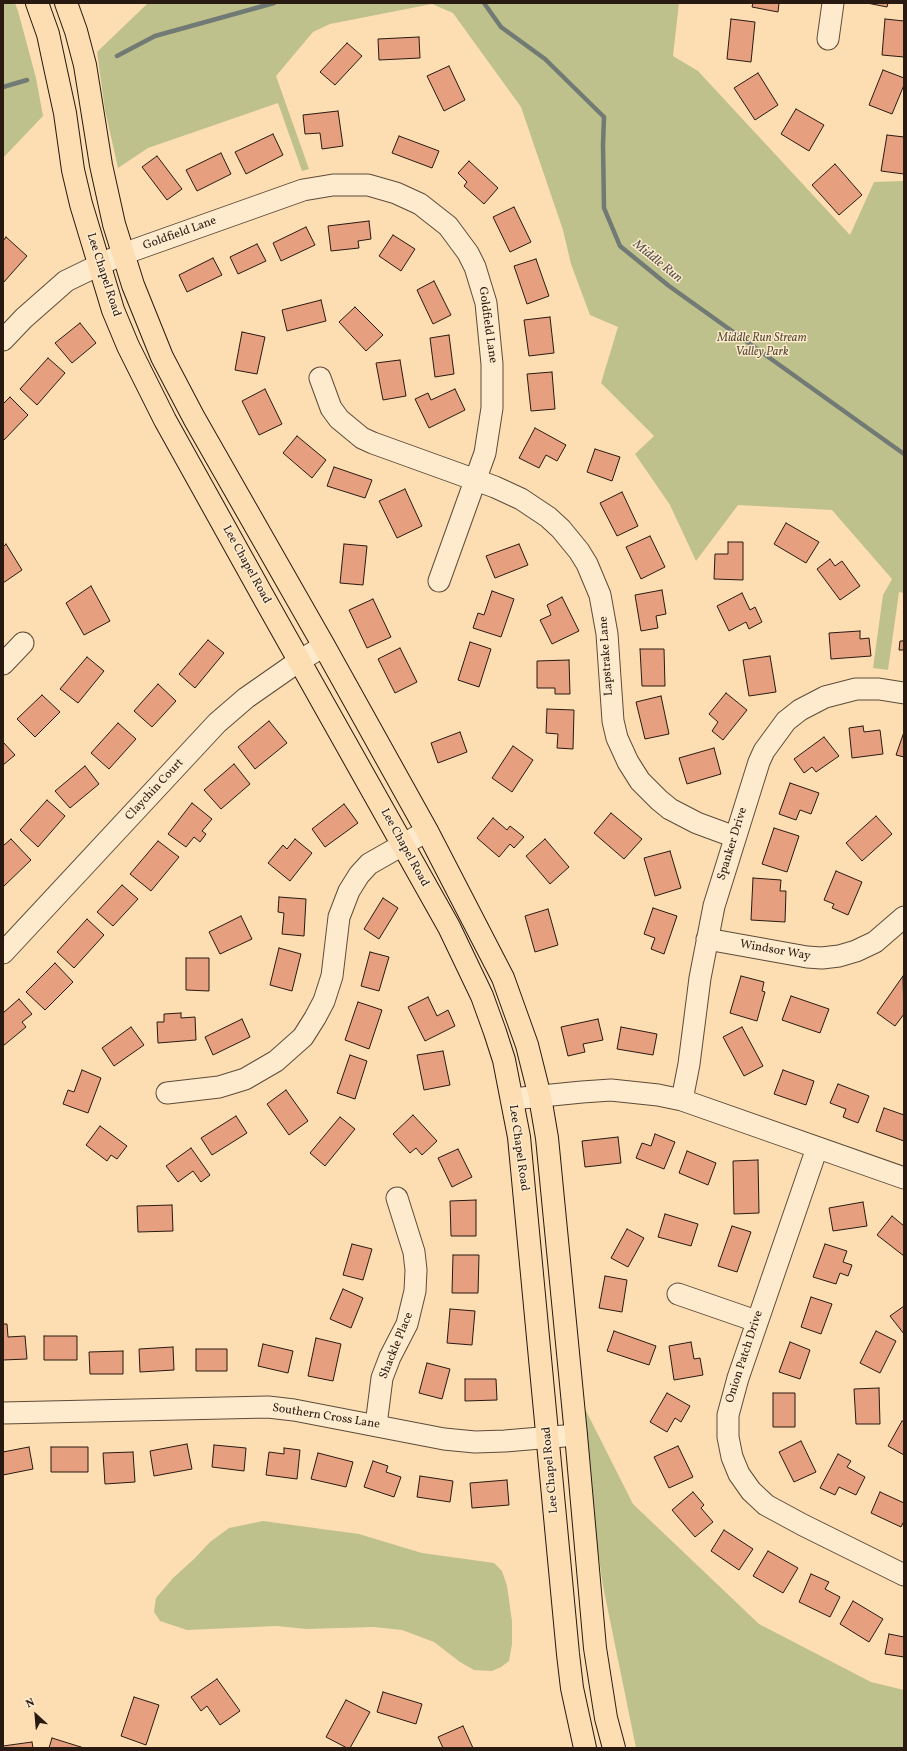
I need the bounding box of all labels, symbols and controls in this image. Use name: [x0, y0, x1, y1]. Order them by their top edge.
street label: Goldfield Lane: [141, 214, 219, 254]
street label: Lee Chapel Road: [83, 231, 123, 319]
water label: Middle Run: [629, 237, 685, 287]
street label: Goldfield Lane: [475, 286, 499, 364]
park label: Middle Run Stream Valley Park: [717, 332, 807, 360]
street label: Lee Chapel Road: [219, 523, 273, 607]
street label: Lapstrake Lane: [597, 616, 617, 696]
street label: Claychin Court: [123, 756, 187, 824]
street label: Lee Chapel Road: [377, 806, 431, 890]
street label: Spanker Drive: [715, 806, 751, 882]
street label: Windsor Way: [739, 938, 811, 964]
street label: Lee Chapel Road: [505, 1104, 531, 1192]
street label: Onion Patch Drive: [723, 1309, 767, 1405]
street label: Shackle Place: [377, 1311, 417, 1381]
street label: Southern Cross Lane: [271, 1401, 381, 1433]
street label: Lee Chapel Road: [540, 1426, 562, 1514]
north arrow: [16, 1695, 56, 1735]
text: N: [24, 1695, 37, 1712]

